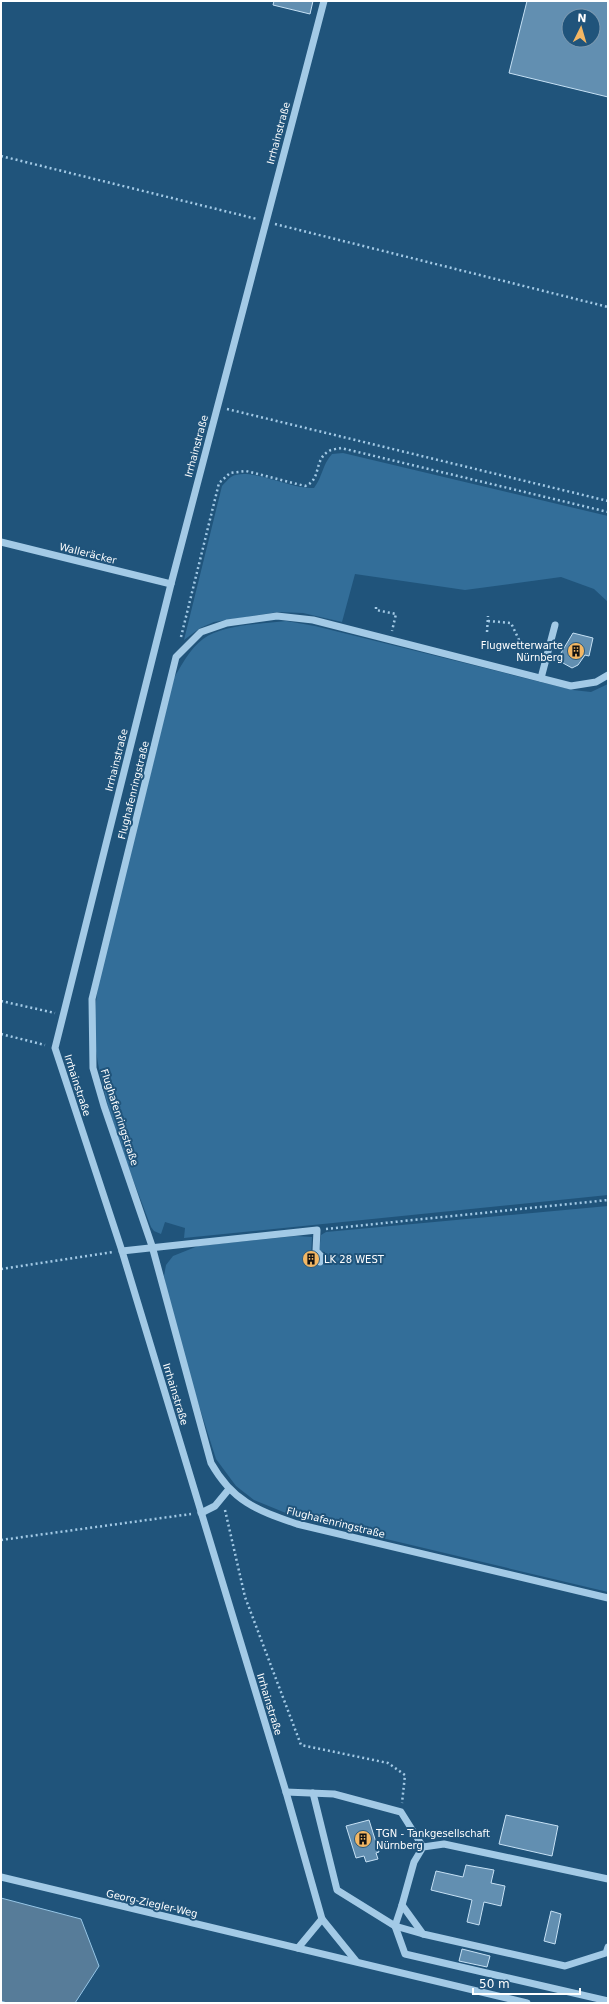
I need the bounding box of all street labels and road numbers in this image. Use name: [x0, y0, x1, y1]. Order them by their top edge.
street label: Irrhainstraße: [265, 101, 292, 166]
street label: Irrhainstraße: [183, 414, 210, 479]
street label: Walleräcker: [58, 541, 118, 566]
street label: Irrhainstraße: [103, 728, 130, 793]
street label: Flughafenringstraße: [116, 740, 151, 840]
street label: Irrhainstraße: [62, 1053, 93, 1117]
street label: Flughafenringstraße: [99, 1067, 140, 1167]
street label: Irrhainstraße: [161, 1362, 190, 1426]
street label: Flughafenringstraße: [286, 1505, 386, 1540]
street label: Irrhainstraße: [255, 1672, 284, 1736]
street label: Georg-Ziegler-Weg: [105, 1888, 199, 1919]

